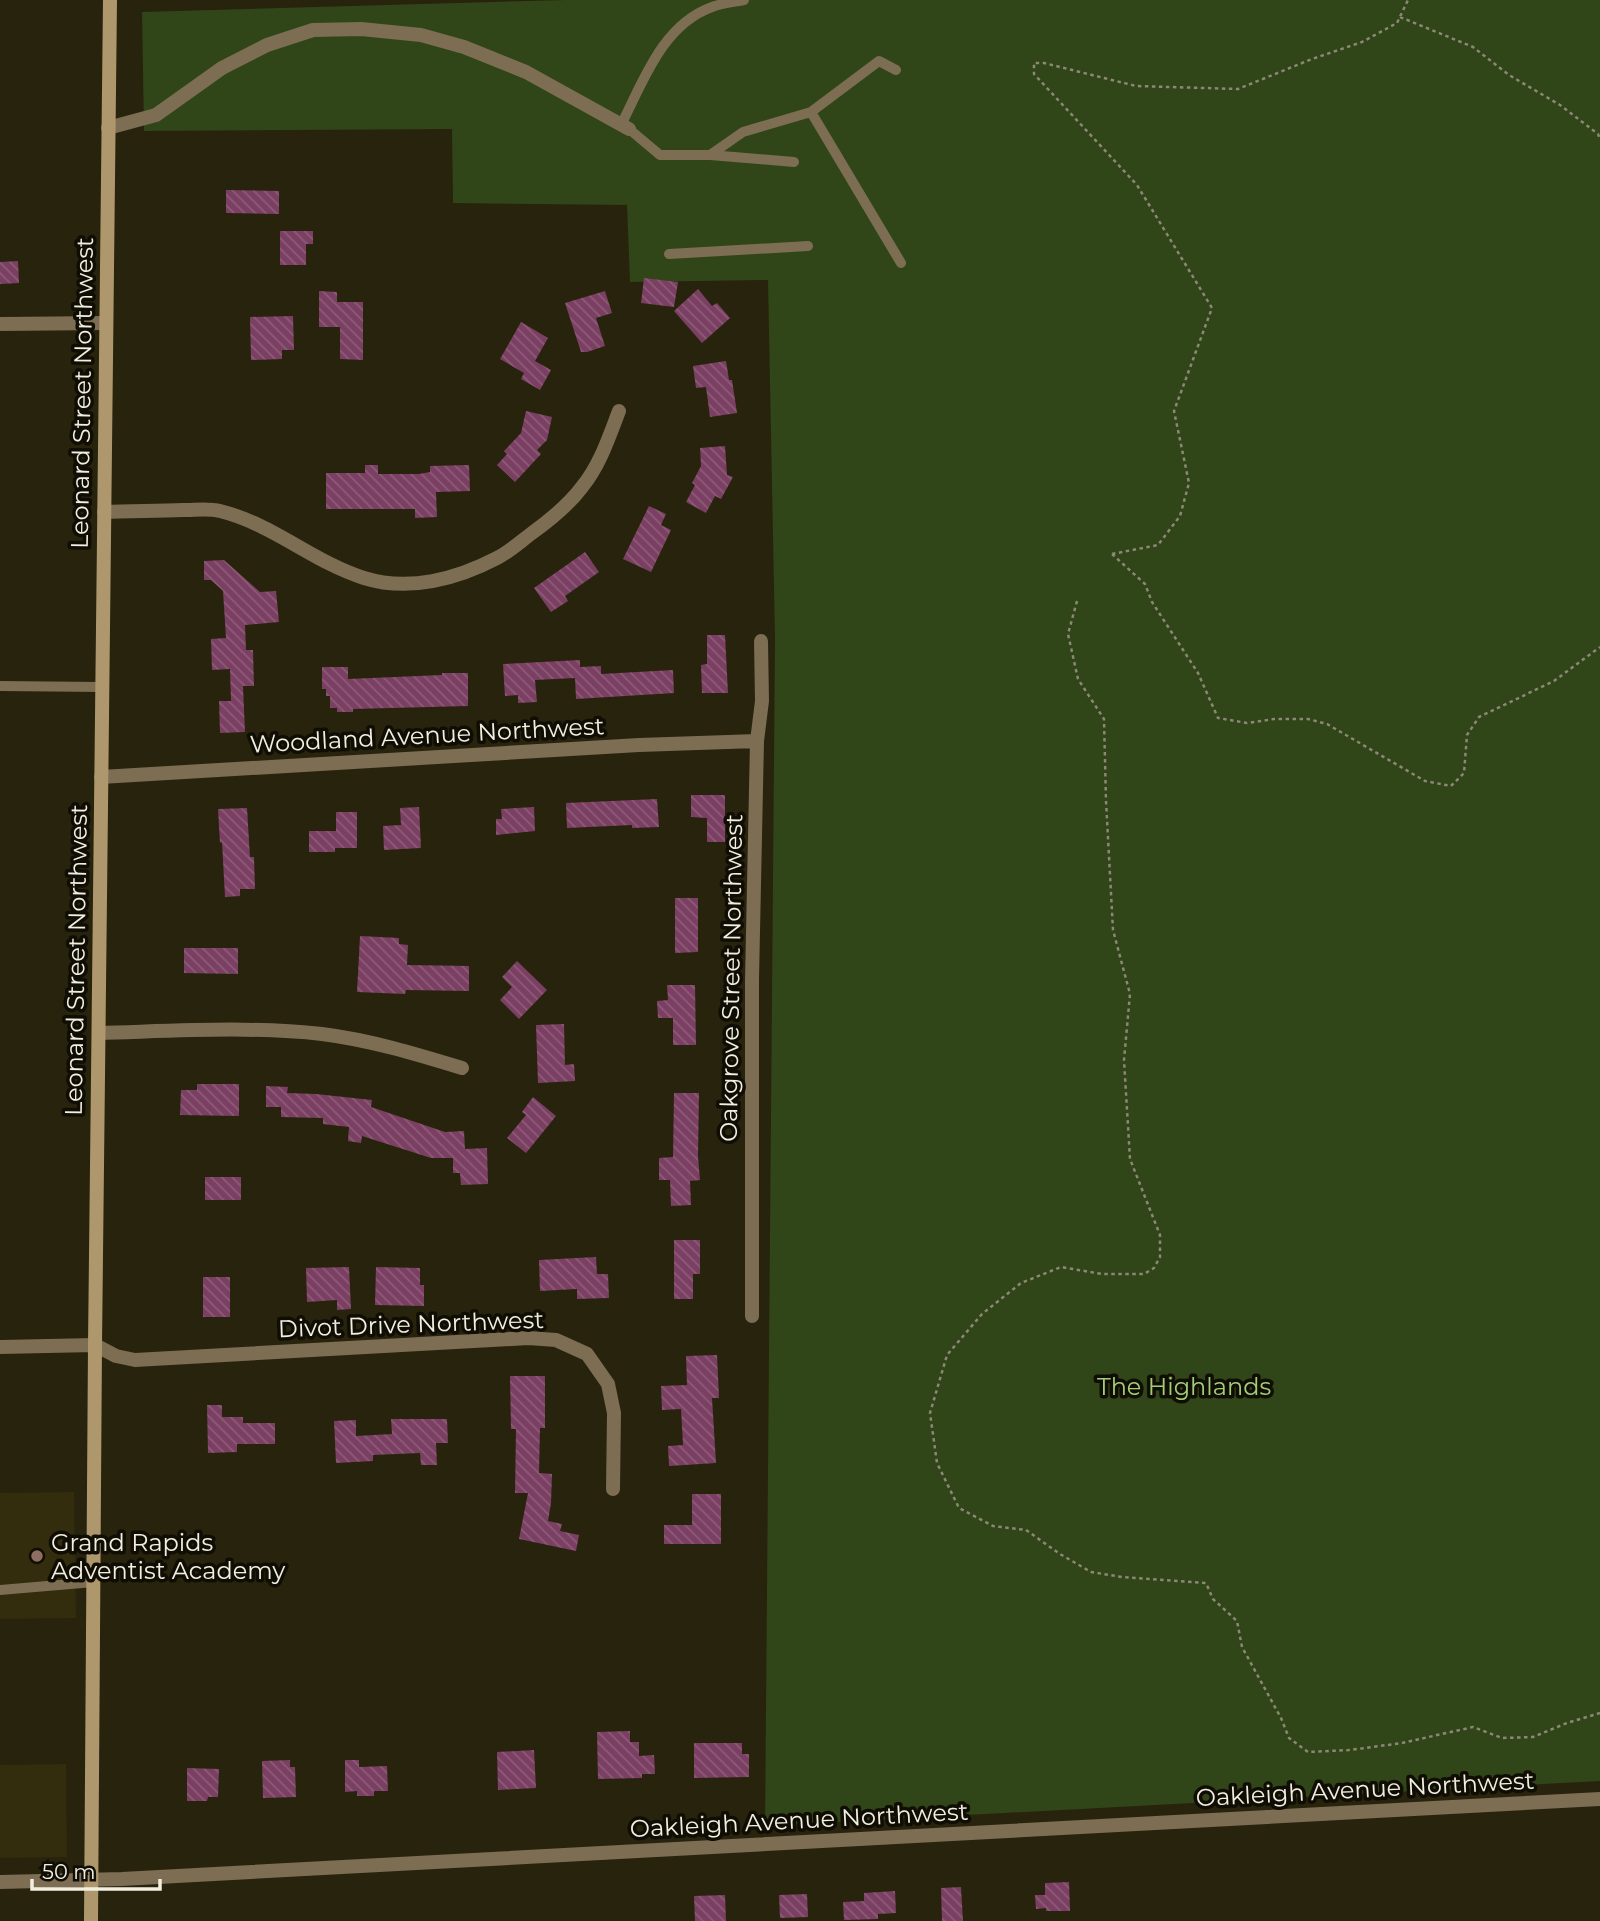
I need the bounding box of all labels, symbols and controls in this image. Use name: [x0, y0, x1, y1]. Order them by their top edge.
street label: Leonard Street Northwest: [65, 237, 99, 549]
street label: Woodland Avenue Northwest: [249, 711, 605, 759]
street label: Leonard Street Northwest: [59, 804, 93, 1116]
street label: Oakgrove Street Northwest: [714, 814, 748, 1142]
street label: Divot Drive Northwest: [278, 1305, 545, 1343]
park label: The Highlands: [1097, 1372, 1271, 1401]
place label: Grand Rapids Adventist Academy: [51, 1528, 285, 1585]
marker: Grand Rapids Adventist Academy: [29, 1548, 45, 1564]
street label: Oakleigh Avenue Northwest: [1195, 1766, 1535, 1812]
street label: Oakleigh Avenue Northwest: [629, 1797, 969, 1843]
scale bar: [32, 1848, 159, 1892]
text: 50 m: [42, 1859, 96, 1884]

